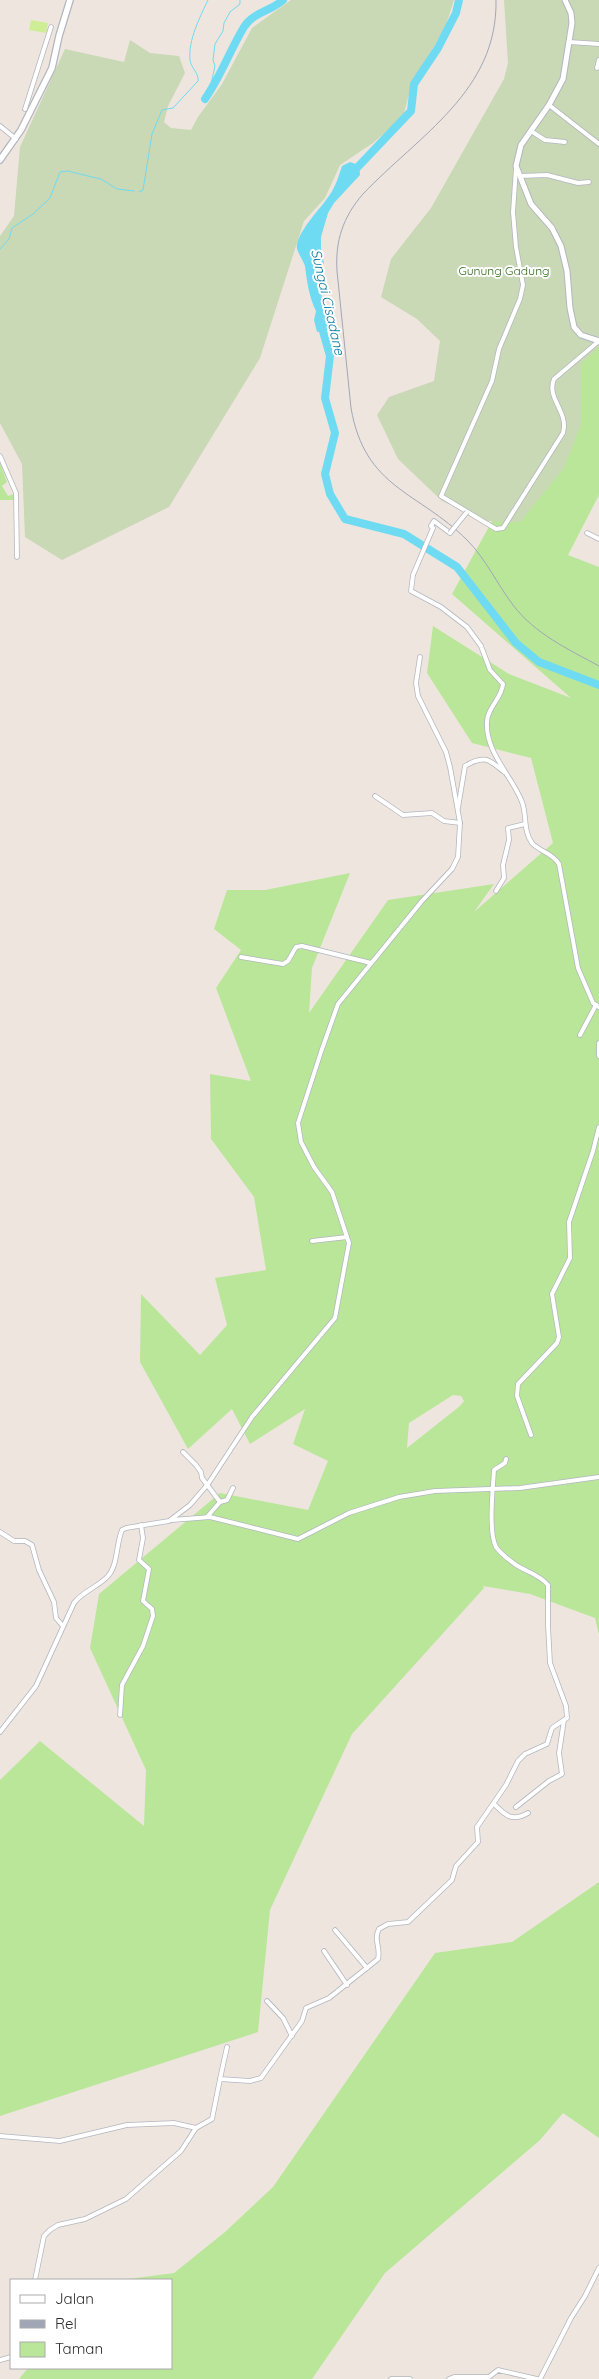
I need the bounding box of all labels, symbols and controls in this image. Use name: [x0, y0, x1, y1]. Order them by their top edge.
water label: Sungai Cisadane: [307, 247, 349, 358]
park label: Gunung Gadung: [458, 263, 550, 278]
legend: [10, 2279, 172, 2369]
text: Jalan: [55, 2289, 94, 2308]
text: Rel: [55, 2314, 77, 2333]
text: Taman: [55, 2339, 103, 2358]

